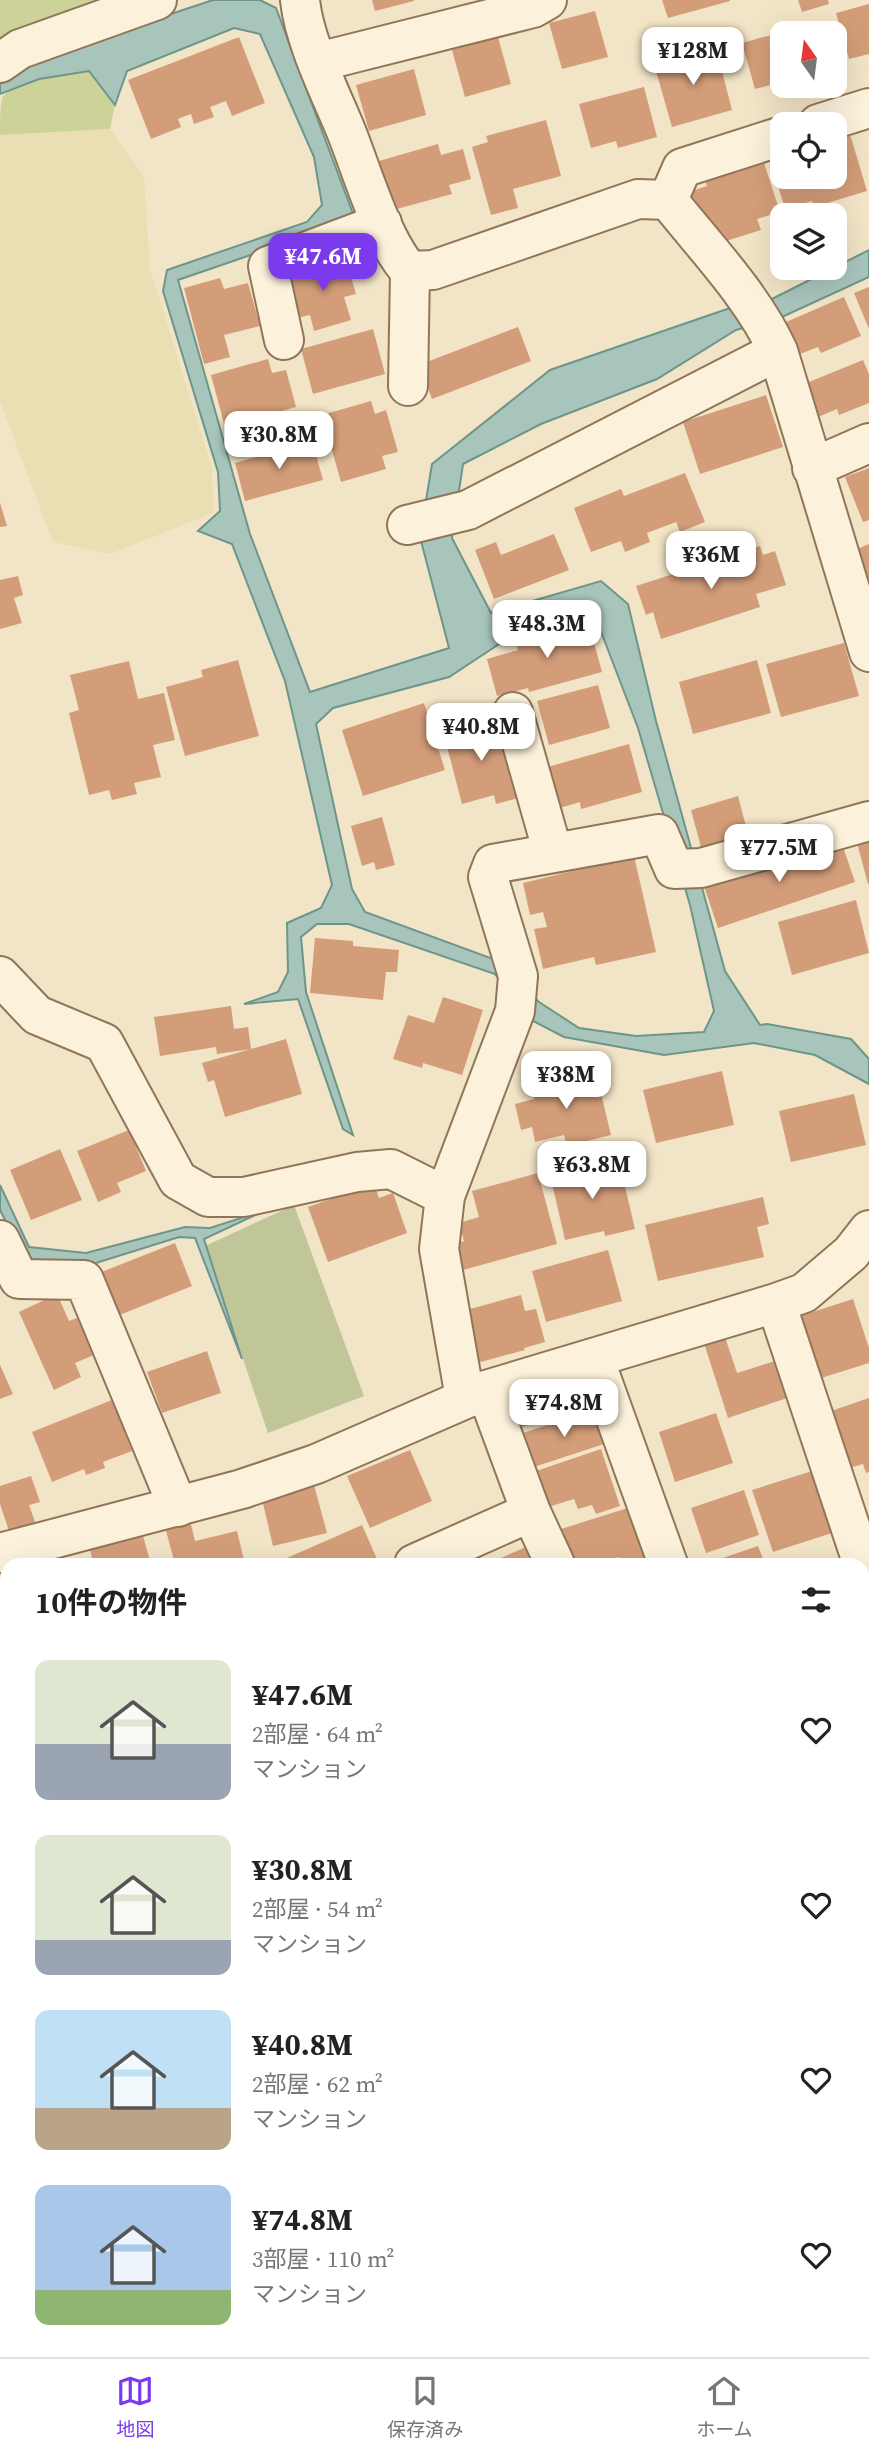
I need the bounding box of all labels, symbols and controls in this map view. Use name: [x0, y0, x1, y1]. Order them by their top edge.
north arrow: [770, 21, 847, 98]
map controls: [770, 21, 847, 280]
pin: ¥128M: [644, 28, 742, 87]
text: ¥128M: [658, 34, 728, 66]
button: locate: [770, 112, 847, 189]
button: layers: [770, 203, 847, 280]
pin: ¥47.6M: [266, 233, 380, 293]
text: ¥47.6M: [284, 240, 362, 272]
pin: ¥30.8M: [222, 412, 336, 471]
text: ¥30.8M: [240, 418, 318, 450]
pin: ¥36M: [670, 532, 752, 591]
text: ¥36M: [682, 538, 740, 570]
pin: ¥48.3M: [490, 600, 604, 660]
text: ¥48.3M: [508, 607, 586, 639]
pin: ¥40.8M: [424, 704, 538, 763]
text: ¥40.8M: [442, 710, 520, 742]
pin: ¥77.5M: [722, 824, 836, 884]
text: ¥77.5M: [740, 831, 818, 863]
pin: ¥38M: [525, 1052, 607, 1111]
text: ¥38M: [537, 1058, 595, 1090]
pin: ¥63.8M: [535, 1142, 649, 1201]
text: ¥63.8M: [553, 1148, 631, 1180]
pin: ¥74.8M: [507, 1380, 621, 1439]
text: ¥74.8M: [525, 1386, 603, 1418]
icon: filters: [797, 1581, 835, 1619]
text: 10件の物件: [35, 1582, 188, 1623]
text: ¥47.6M: [252, 1674, 353, 1715]
icon: home: [91, 1688, 175, 1772]
icon: heart: [797, 1711, 835, 1749]
text: 2部屋 · 64 m²: [252, 1718, 383, 1750]
text: マンション: [252, 1753, 367, 1785]
text: ¥30.8M: [252, 1849, 353, 1890]
icon: home: [91, 1863, 175, 1947]
icon: heart: [797, 1886, 835, 1924]
text: 2部屋 · 54 m²: [252, 1893, 383, 1925]
text: マンション: [252, 1928, 367, 1960]
text: ¥40.8M: [252, 2024, 353, 2065]
icon: home: [91, 2038, 175, 2122]
icon: heart: [797, 2061, 835, 2099]
text: 2部屋 · 62 m²: [252, 2068, 383, 2100]
text: マンション: [252, 2103, 367, 2135]
text: ¥74.8M: [252, 2199, 353, 2240]
icon: home: [91, 2213, 175, 2297]
icon: heart: [797, 2236, 835, 2274]
text: 3部屋 · 110 m²: [252, 2243, 395, 2275]
text: マンション: [252, 2278, 367, 2310]
tab: 地図: [116, 2372, 154, 2442]
tab: 保存済み: [387, 2372, 463, 2442]
tab: ホーム: [696, 2372, 753, 2442]

